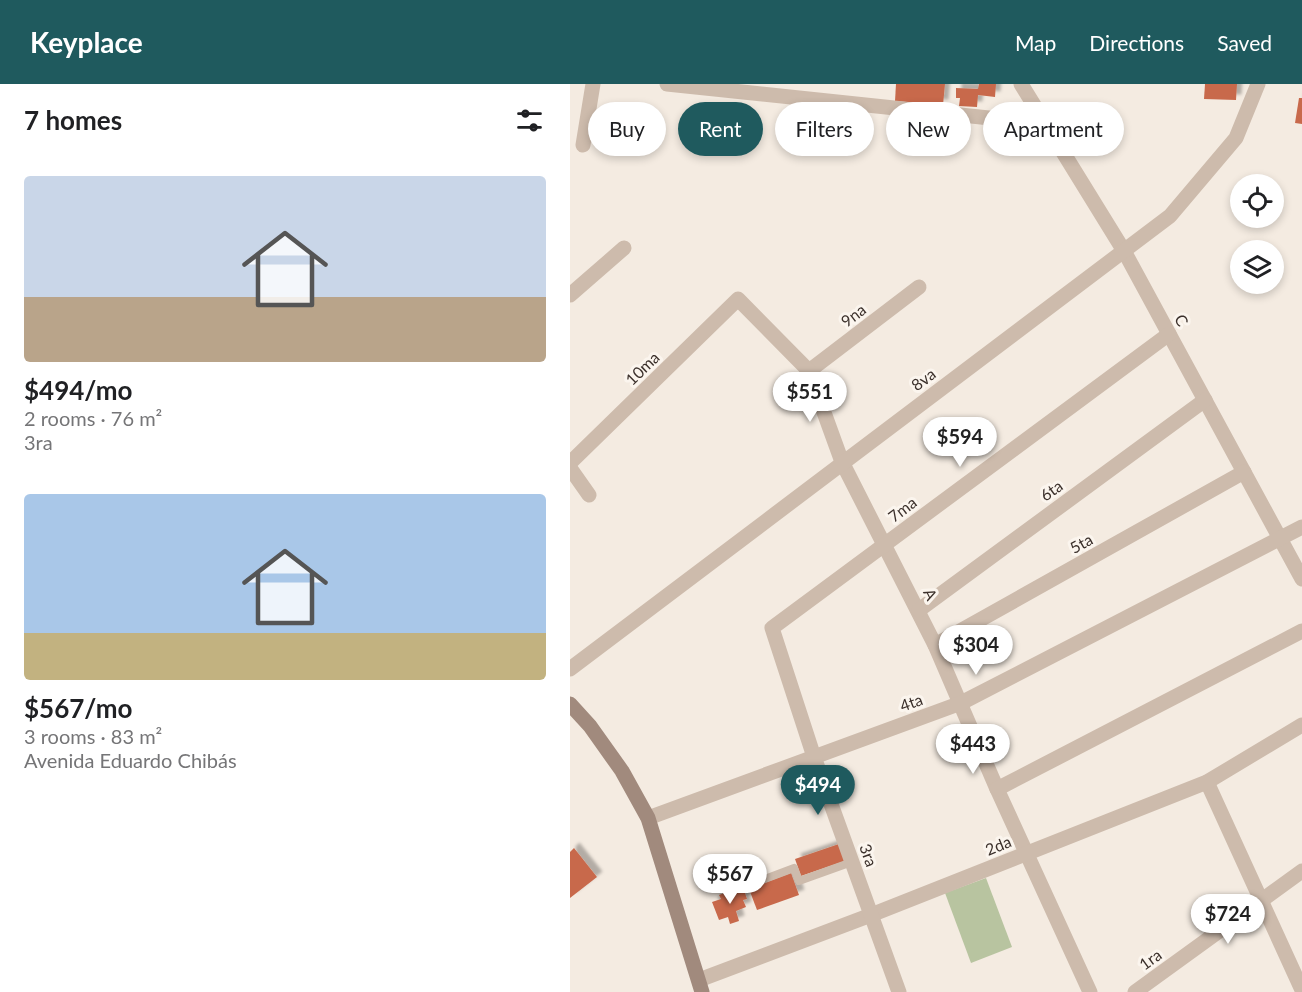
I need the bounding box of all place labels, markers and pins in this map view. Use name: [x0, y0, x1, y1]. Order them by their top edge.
pin: $551: [774, 372, 846, 423]
pin: $594: [924, 417, 996, 468]
pin: $304: [940, 625, 1012, 676]
pin: $443: [937, 724, 1009, 775]
pin: $494: [782, 765, 854, 816]
pin: $567: [694, 854, 766, 905]
pin: $724: [1192, 894, 1264, 945]

